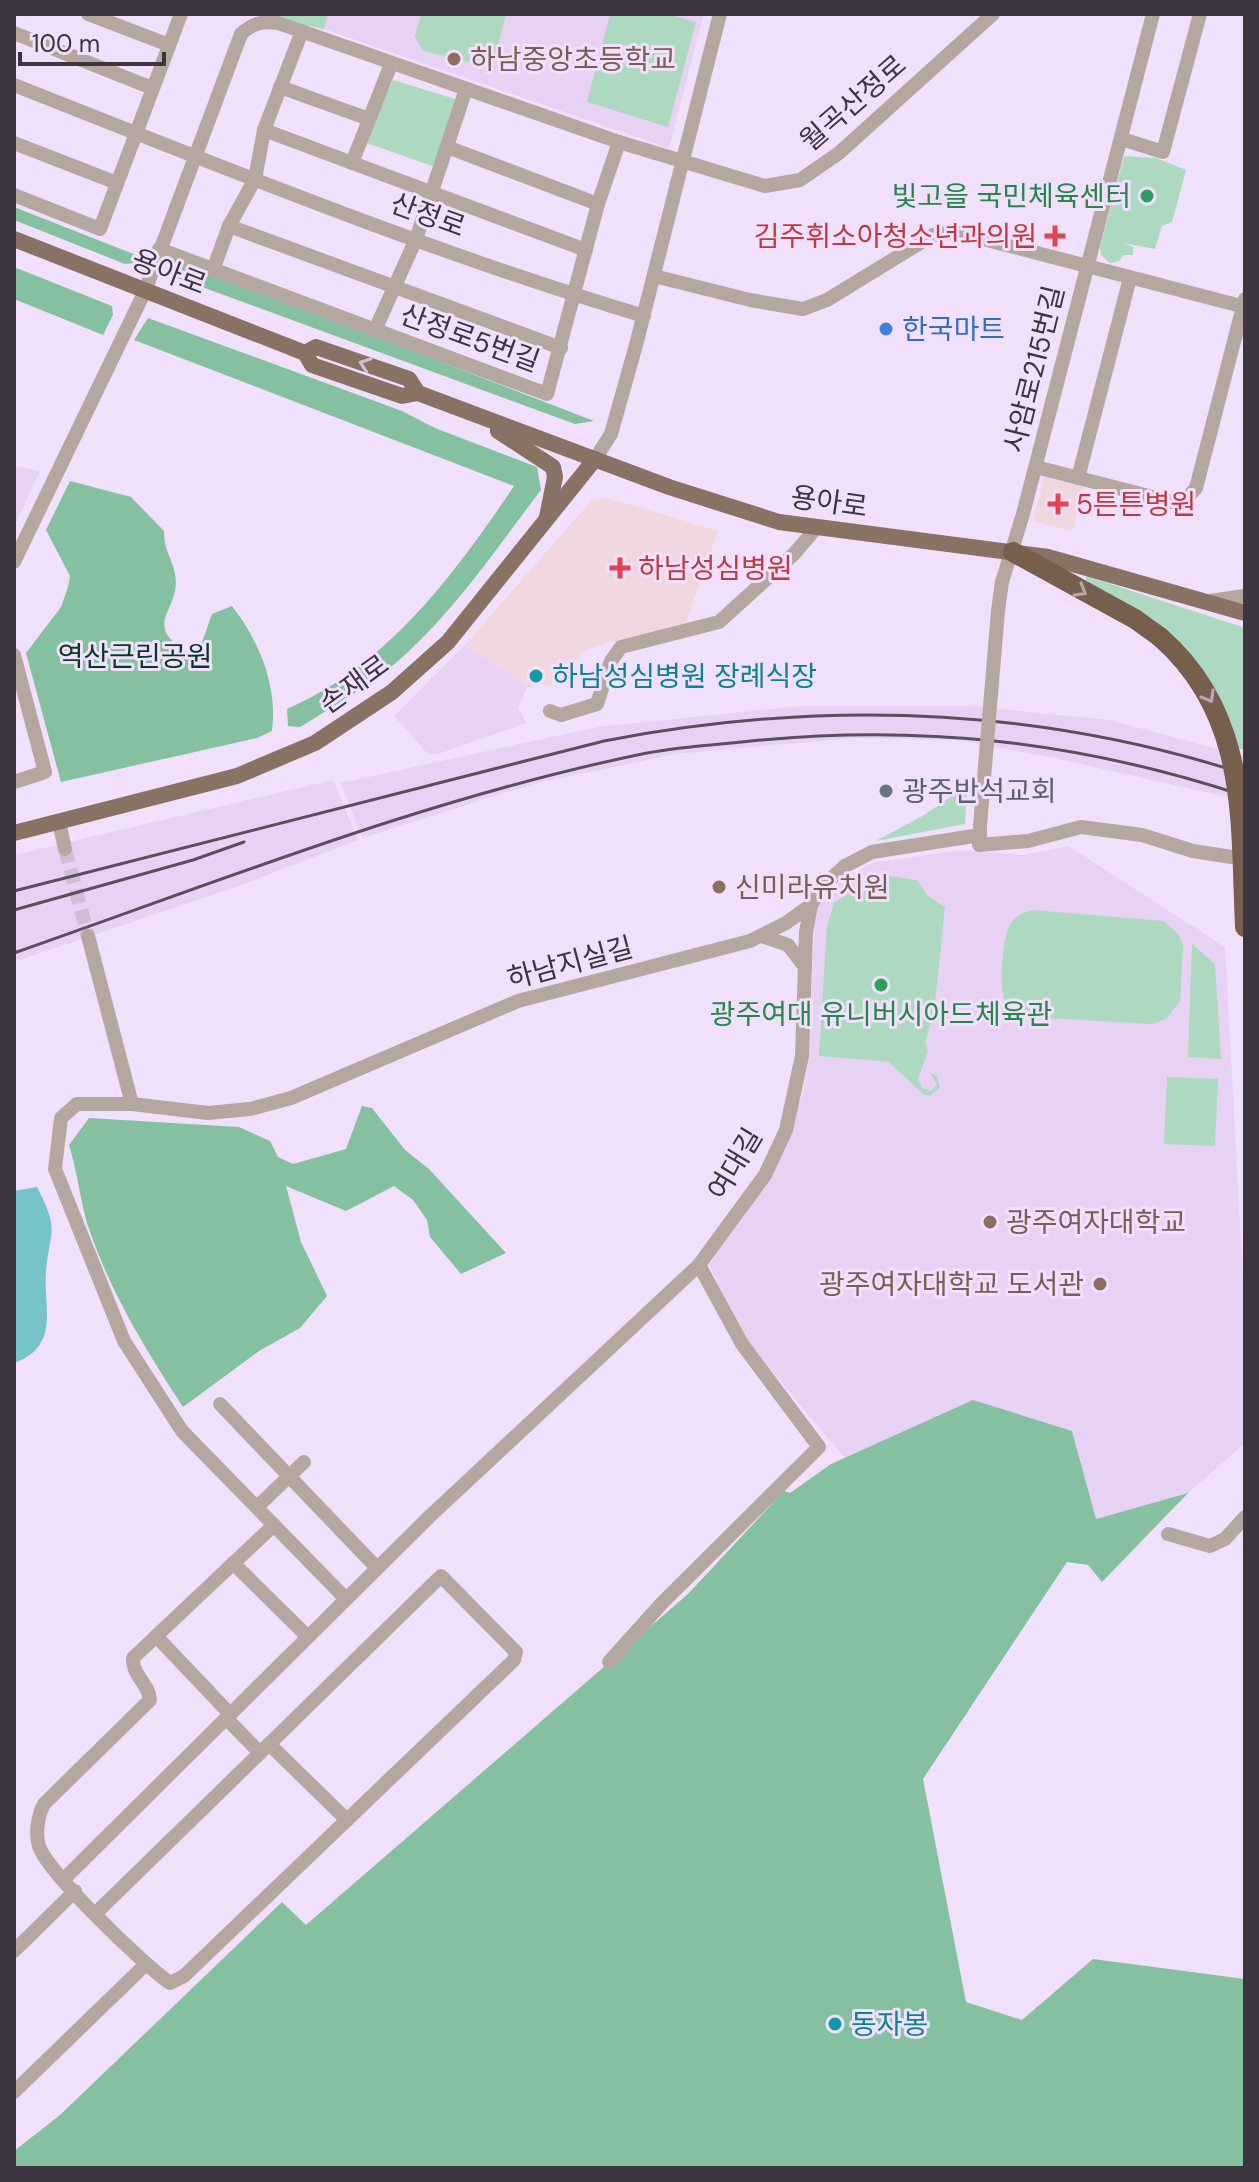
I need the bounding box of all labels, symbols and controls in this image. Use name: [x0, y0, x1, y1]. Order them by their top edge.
scale bar: [20, 16, 164, 66]
text: 100 m: [32, 28, 100, 59]
place label: 하남중앙초등학교: [470, 41, 676, 78]
street label: 월곡산정로: [792, 47, 914, 159]
marker: 하남중앙초등학교: [445, 50, 463, 68]
place label: 빛고을 국민체육센터: [892, 178, 1131, 215]
street label: 산정로: [385, 184, 471, 246]
marker: 빛고을 국민체육센터: [1138, 187, 1156, 205]
place label: 김주휘소아청소년과의원: [754, 218, 1037, 255]
marker: 김주휘소아청소년과의원: [1044, 225, 1066, 247]
street label: 용아로: [126, 241, 212, 303]
street label: 사암로215번길: [995, 282, 1073, 456]
street label: 산정로5번길: [395, 296, 545, 380]
place label: 한국마트: [902, 311, 1005, 348]
marker: 한국마트: [877, 320, 895, 338]
one-way arrow: [359, 357, 373, 373]
street label: 용아로: [788, 478, 870, 526]
place label: 5튼튼병원: [1076, 486, 1196, 523]
marker: 5튼튼병원: [1047, 493, 1069, 515]
place label: 하남성심병원: [638, 550, 793, 587]
marker: 하남성심병원: [609, 557, 631, 579]
one-way arrow: [1072, 581, 1086, 597]
park label: 역산근린공원: [58, 638, 212, 675]
street label: 손재로: [312, 646, 396, 722]
place label: 하남성심병원 장례식장: [552, 658, 817, 695]
marker: 하남성심병원 장례식장: [527, 667, 545, 685]
one-way arrow: [1199, 688, 1215, 703]
place label: 광주반석교회: [902, 773, 1057, 810]
marker: 광주반석교회: [877, 782, 895, 800]
place label: 신미라유치원: [735, 869, 890, 906]
marker: 신미라유치원: [710, 878, 728, 896]
street label: 하남지실길: [503, 928, 637, 998]
marker: 광주여대 유니버시아드체육관: [872, 976, 890, 994]
place label: 광주여대 유니버시아드체육관: [710, 996, 1052, 1033]
street label: 여대길: [699, 1121, 771, 1207]
place label: 광주여자대학교: [1006, 1204, 1186, 1241]
marker: 광주여자대학교: [981, 1213, 999, 1231]
place label: 광주여자대학교 도서관: [819, 1266, 1084, 1303]
marker: 광주여자대학교 도서관: [1091, 1275, 1109, 1293]
place label: 동자봉: [851, 2006, 928, 2043]
marker: 동자봉: [826, 2015, 844, 2033]

